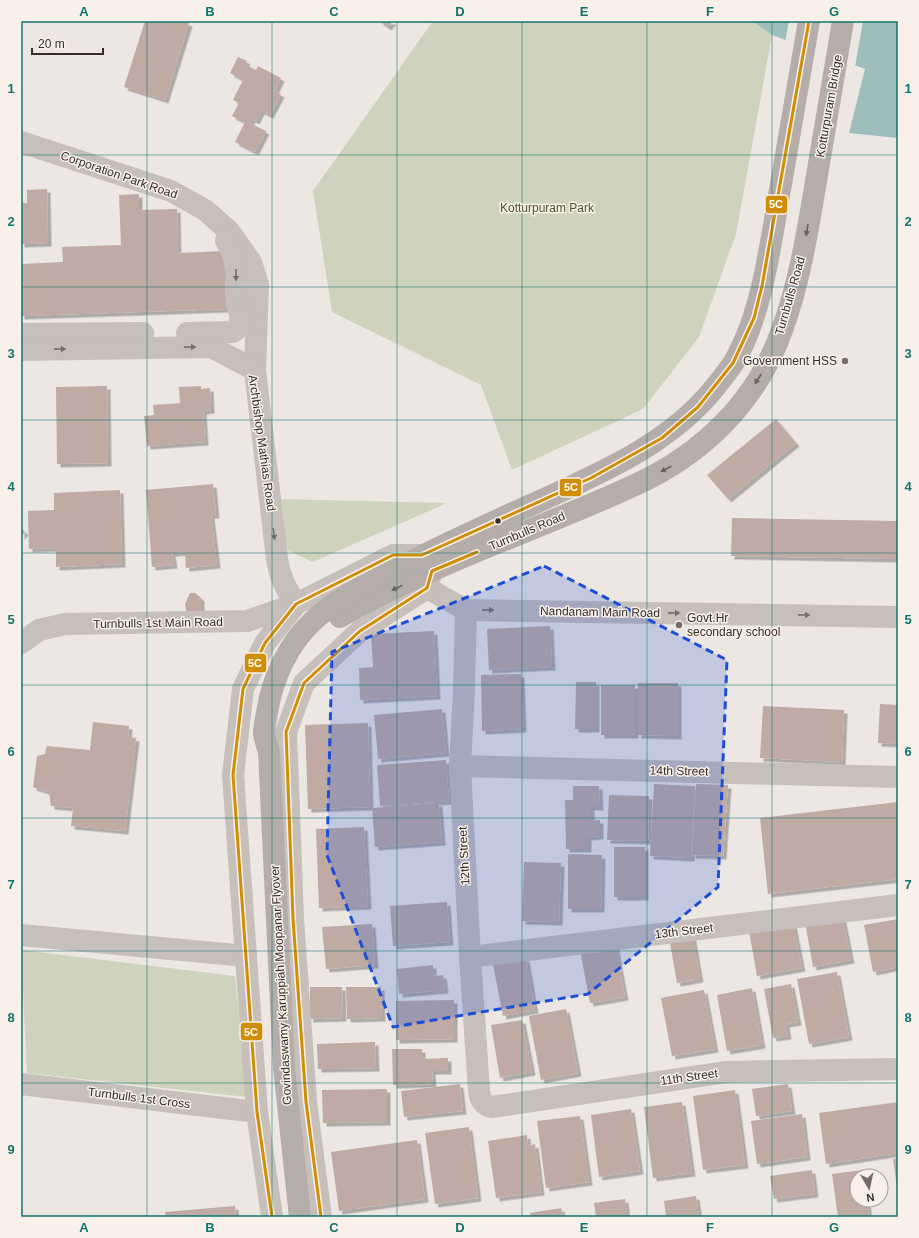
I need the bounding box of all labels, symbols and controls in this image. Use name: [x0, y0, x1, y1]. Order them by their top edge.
text: A: [79, 4, 89, 19]
text: B: [205, 4, 215, 19]
text: C: [329, 4, 339, 19]
text: D: [455, 4, 465, 19]
text: E: [580, 4, 589, 19]
text: F: [706, 4, 714, 19]
text: G: [829, 4, 839, 19]
scale bar: [32, 30, 103, 56]
text: 20 m: [38, 37, 65, 51]
street label: Kotturpuram Bridge: [813, 53, 845, 158]
text: 1: [7, 81, 15, 96]
text: 1: [904, 81, 912, 96]
street label: Corporation Park Road: [59, 148, 179, 202]
line badge: 5C: [765, 195, 788, 214]
text: 5C: [769, 198, 783, 210]
park label: Kotturpuram Park: [500, 201, 595, 215]
text: 2: [7, 214, 15, 229]
text: 2: [904, 214, 912, 229]
one-way arrow: [804, 224, 810, 236]
street label: Turnbulls Road: [772, 255, 808, 337]
one-way arrow: [233, 269, 240, 281]
one-way arrow: [184, 344, 197, 350]
text: 3: [7, 346, 15, 361]
one-way arrow: [54, 346, 67, 352]
text: 3: [904, 346, 912, 361]
place label: Government HSS: [743, 354, 837, 368]
marker: Government HSS: [840, 356, 850, 366]
one-way arrow: [754, 373, 761, 385]
street label: Archbishop Mathias Road: [246, 374, 278, 512]
one-way arrow: [660, 465, 672, 472]
line badge: 5C: [559, 478, 582, 497]
text: 4: [7, 479, 15, 494]
text: 4: [904, 479, 912, 494]
text: 5C: [564, 481, 578, 493]
street label: Turnbulls Road: [487, 509, 567, 553]
unlabelled marker: [493, 516, 503, 526]
one-way arrow: [271, 528, 278, 540]
one-way arrow: [391, 584, 402, 591]
street label: Nandanam Main Road: [540, 604, 660, 620]
one-way arrow: [482, 607, 495, 613]
one-way arrow: [668, 610, 681, 616]
place label: Govt.Hr secondary school: [687, 611, 780, 639]
text: 5: [7, 612, 15, 627]
one-way arrow: [798, 612, 811, 618]
text: 5: [904, 612, 912, 627]
street label: Turnbulls 1st Main Road: [93, 615, 223, 631]
marker: Govt.Hr secondary school: [674, 620, 684, 630]
line badge: 5C: [244, 653, 267, 673]
text: 5C: [248, 657, 262, 669]
text: 6: [7, 744, 15, 759]
text: 6: [904, 744, 912, 759]
street label: 14th Street: [650, 763, 709, 779]
street label: 12th Street: [455, 826, 473, 886]
street label: Govindaswamy Karuppiah Moopanar Flyover: [268, 865, 294, 1105]
text: 7: [7, 877, 15, 892]
text: 7: [904, 877, 912, 892]
street label: 13th Street: [654, 920, 715, 942]
text: 8: [7, 1010, 15, 1025]
text: 8: [904, 1010, 912, 1025]
line badge: 5C: [240, 1022, 263, 1041]
text: 5C: [244, 1026, 258, 1038]
street label: 11th Street: [659, 1066, 719, 1088]
street label: Turnbulls 1st Cross: [87, 1085, 191, 1111]
text: 9: [7, 1142, 15, 1157]
text: 9: [904, 1142, 912, 1157]
north arrow: [849, 1168, 889, 1208]
text: N: [866, 1191, 875, 1204]
text: A: [79, 1220, 89, 1235]
text: B: [205, 1220, 215, 1235]
text: C: [329, 1220, 339, 1235]
text: D: [455, 1220, 465, 1235]
text: E: [580, 1220, 589, 1235]
text: F: [706, 1220, 714, 1235]
text: G: [829, 1220, 839, 1235]

